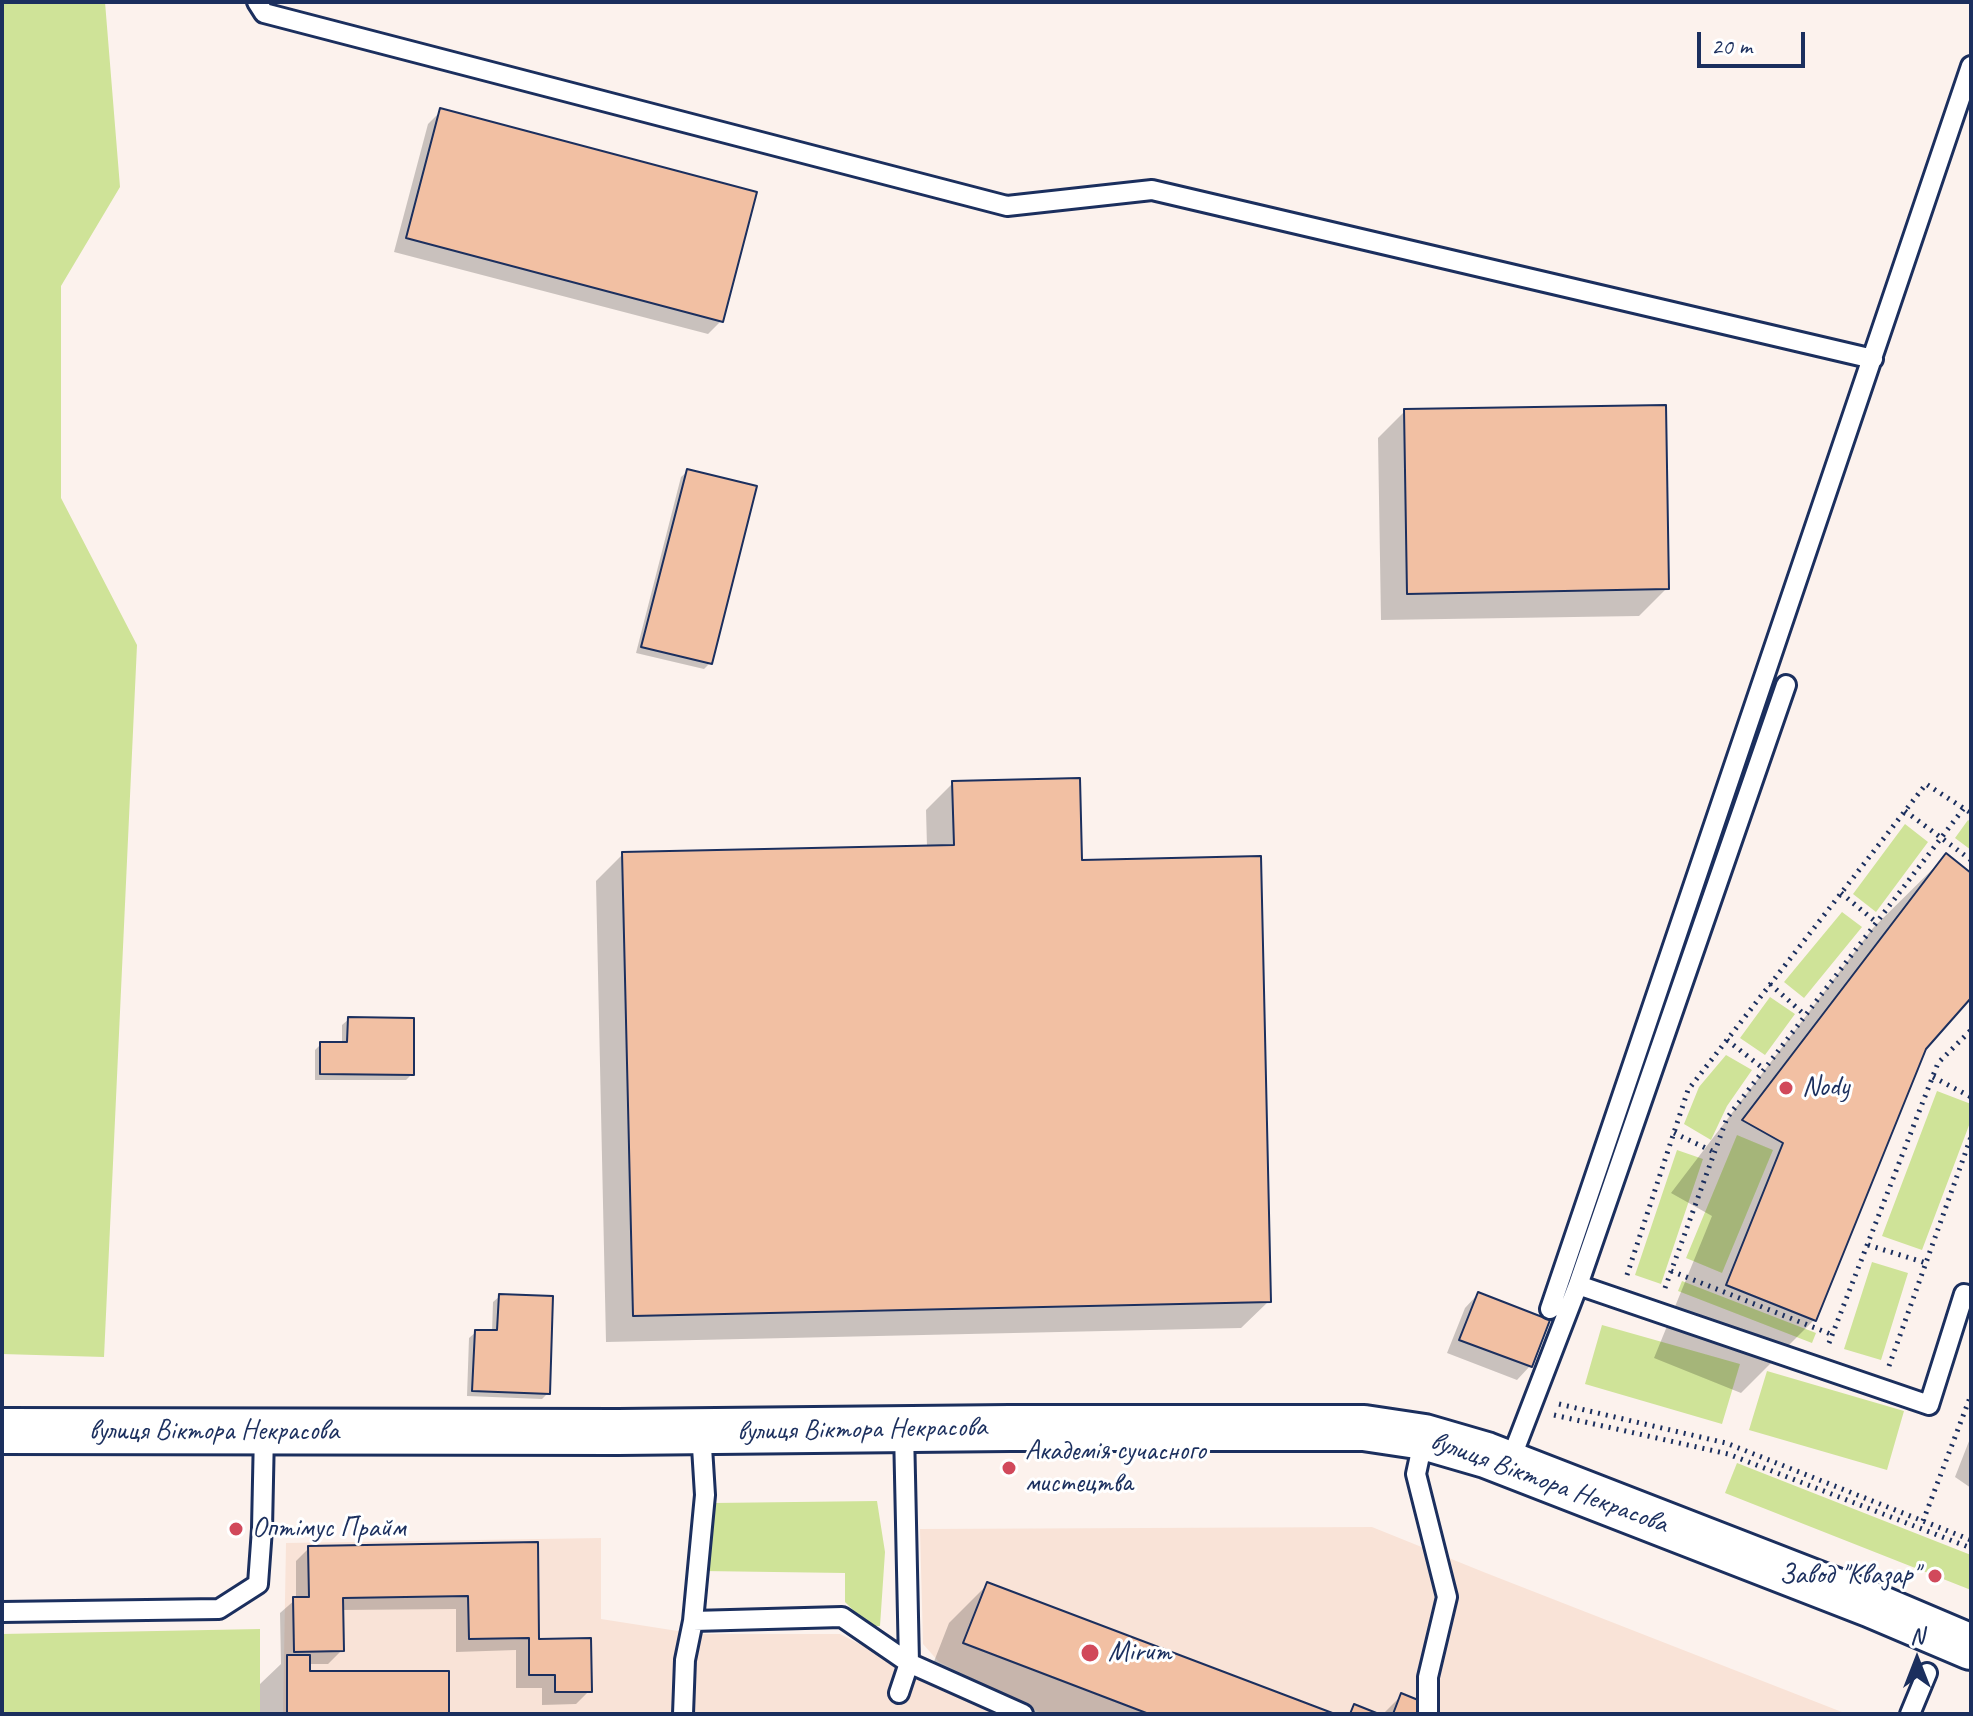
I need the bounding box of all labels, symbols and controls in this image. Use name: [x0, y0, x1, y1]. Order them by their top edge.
scale bar: [1701, 16, 1809, 66]
text: 20 m: [1711, 31, 1752, 61]
place label: Nody: [1802, 1071, 1849, 1105]
marker: Nody: [1777, 1079, 1795, 1097]
street label: вулиця Віктора Некрасова: [737, 1411, 987, 1449]
street label: вулиця Віктора Некрасова: [89, 1415, 339, 1449]
street label: вулиця Віктора Некрасова: [1426, 1424, 1672, 1542]
place label: Академія сучасного мистецтва: [1025, 1435, 1206, 1501]
marker: Академія сучасного мистецтва: [1000, 1459, 1018, 1477]
place label: Оптімус Прайм: [252, 1512, 406, 1546]
marker: Оптімус Прайм: [227, 1520, 245, 1538]
place label: Завод "Квазар": [1779, 1559, 1919, 1593]
marker: Завод "Квазар": [1926, 1567, 1944, 1585]
north arrow: [1877, 1620, 1957, 1700]
text: N: [1910, 1622, 1924, 1650]
place label: Mirum: [1108, 1636, 1171, 1670]
marker: Mirum: [1079, 1642, 1101, 1664]

